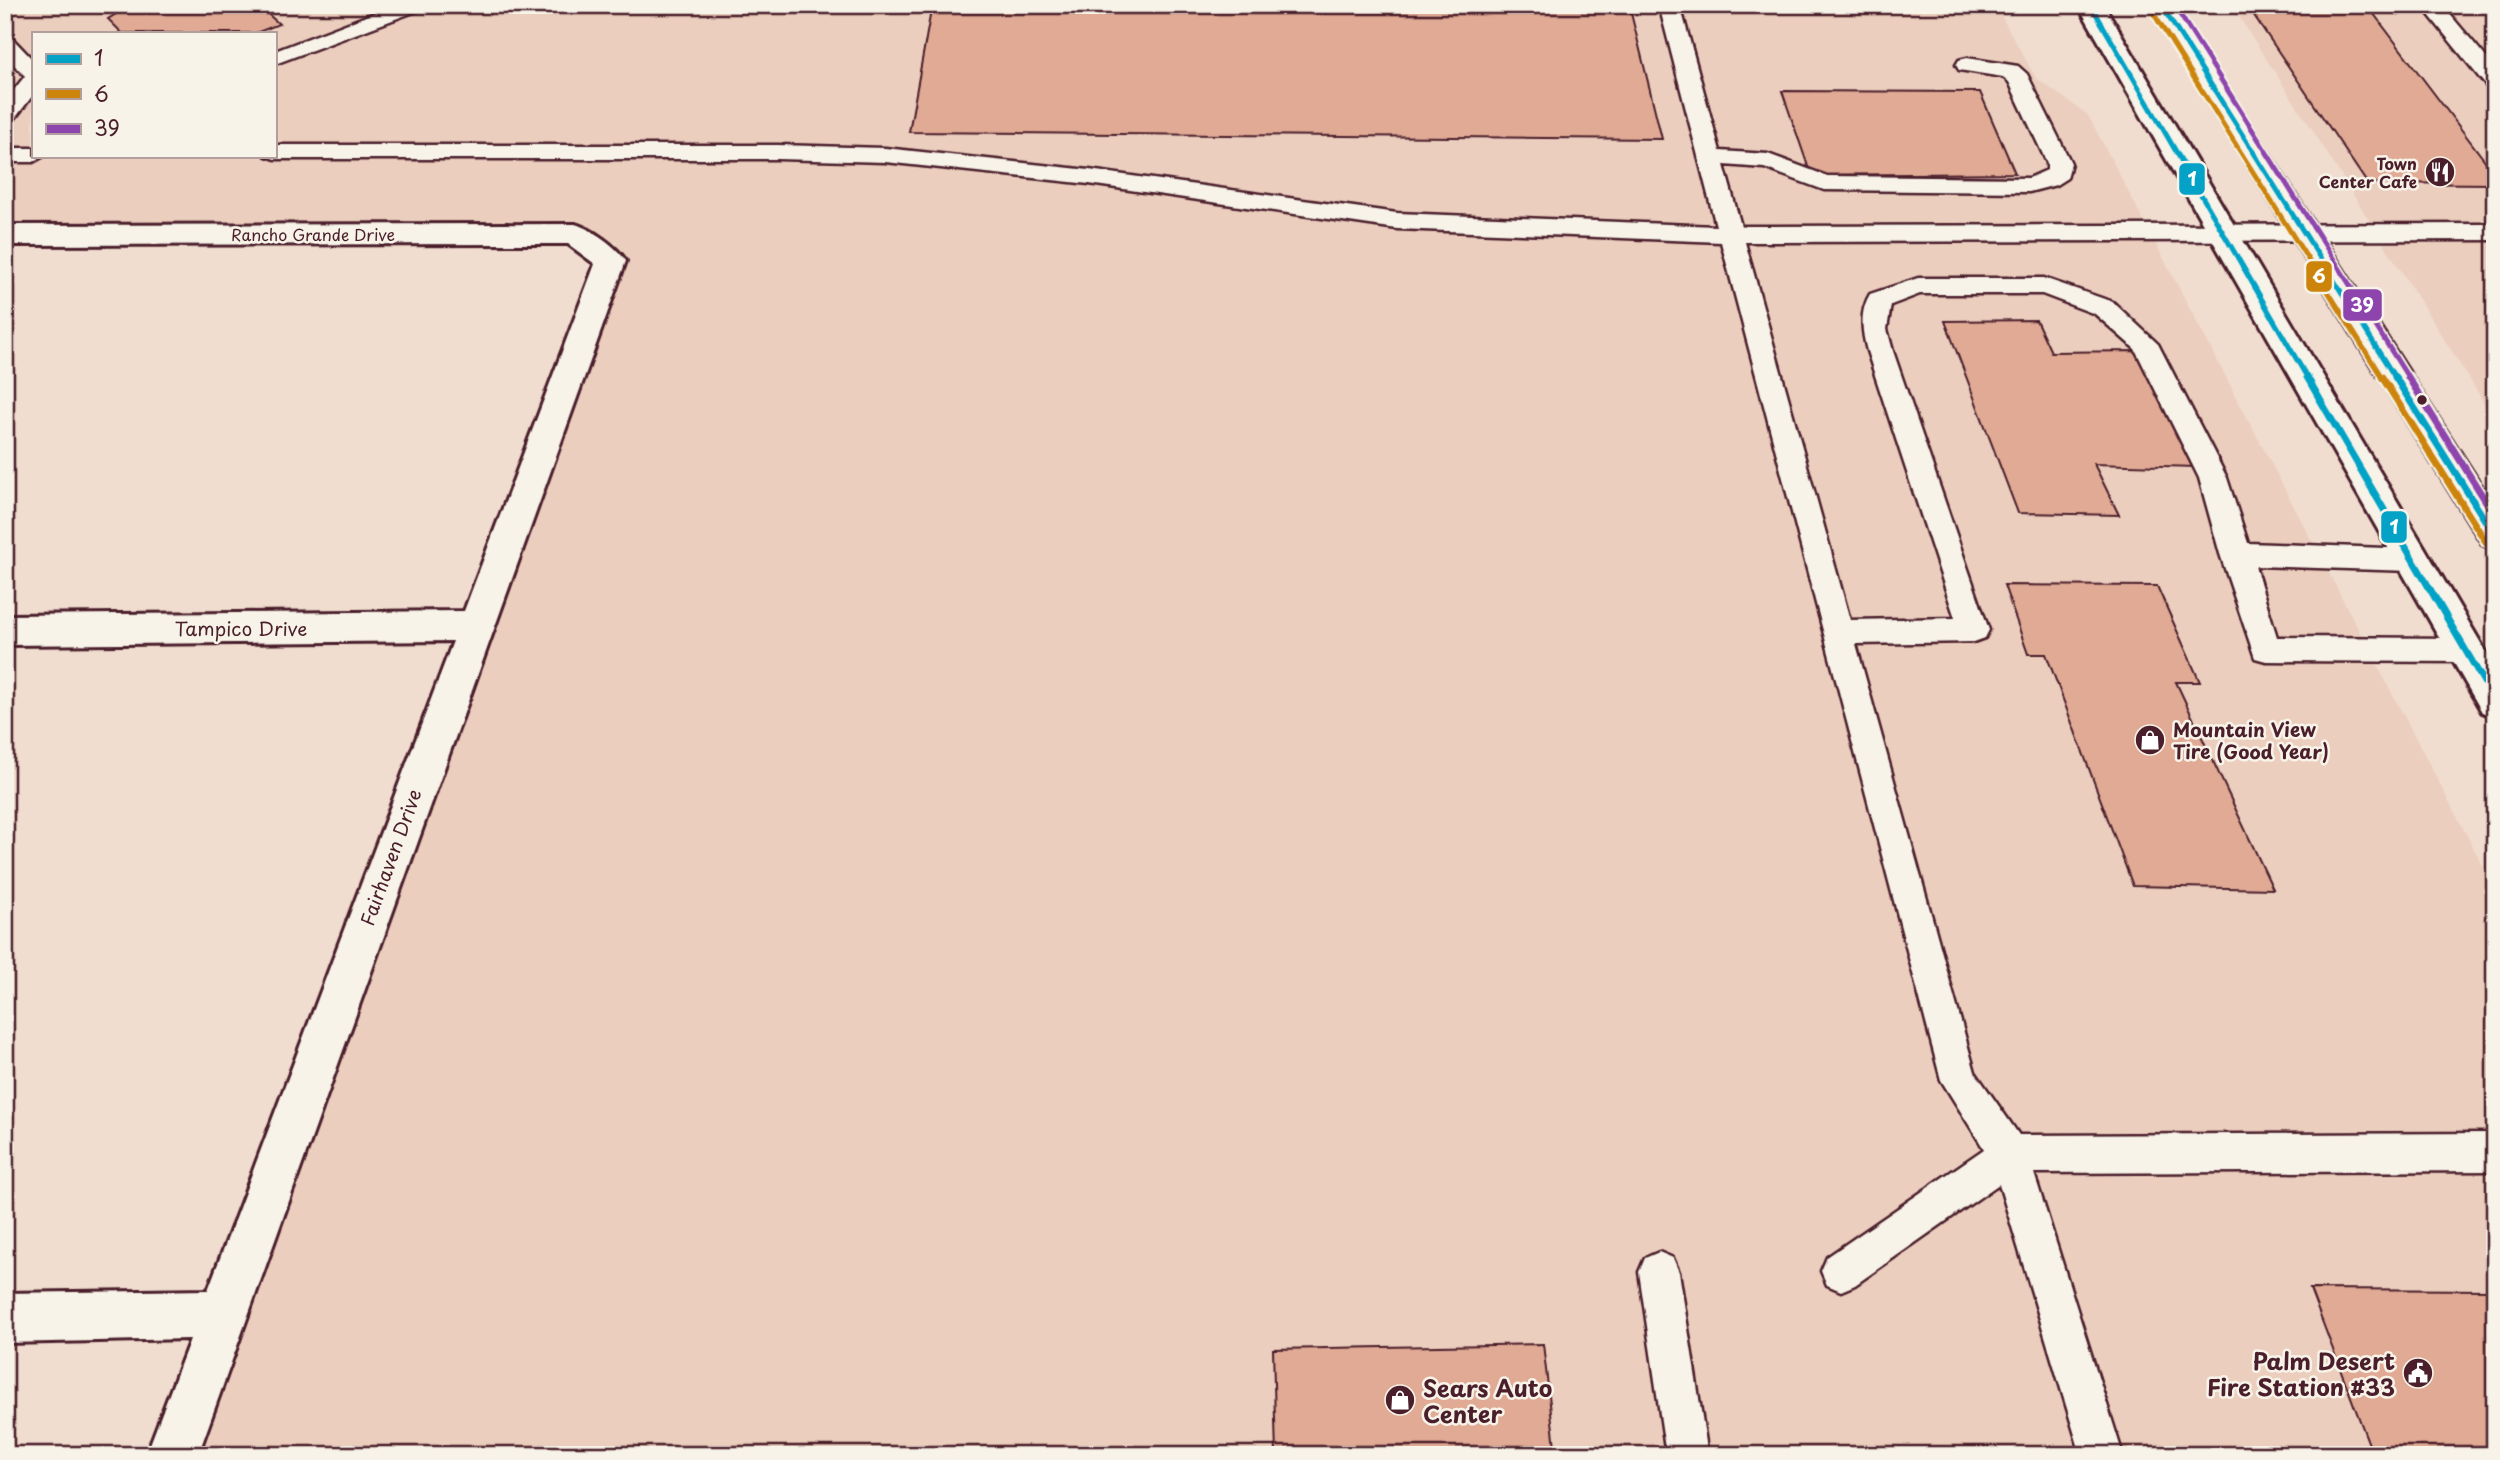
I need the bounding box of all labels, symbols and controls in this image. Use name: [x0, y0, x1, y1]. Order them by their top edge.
legend: [32, 32, 276, 158]
text: 1: [94, 41, 103, 73]
text: 6: [94, 77, 109, 109]
text: 39: [94, 111, 120, 143]
place label: Town Center Cafe: [2319, 151, 2417, 193]
restaurant icon: Town Center Cafe: [2423, 155, 2457, 189]
line badge: 1: [2178, 162, 2206, 196]
text: 1: [2187, 164, 2197, 192]
street label: Rancho Grande Drive: [231, 222, 395, 246]
line badge: 6: [2305, 260, 2333, 293]
text: 6: [2312, 261, 2326, 289]
line badge: 39: [2342, 288, 2383, 322]
text: 39: [2350, 290, 2374, 318]
unlabelled marker: [2415, 393, 2429, 407]
line badge: 1: [2380, 510, 2408, 544]
text: 1: [2389, 512, 2399, 540]
street label: Tampico Drive: [175, 614, 307, 642]
place label: Mountain View Tire (Good Year): [2173, 715, 2329, 765]
shop icon: Mountain View Tire (Good Year): [2133, 723, 2167, 757]
street label: Fairhaven Drive: [352, 785, 428, 929]
place label: Palm Desert Fire Station #33: [2207, 1343, 2395, 1404]
public building icon: Palm Desert Fire Station #33: [2401, 1356, 2435, 1390]
place label: Sears Auto Center: [1423, 1370, 1552, 1431]
shop icon: Sears Auto Center: [1383, 1383, 1417, 1417]

